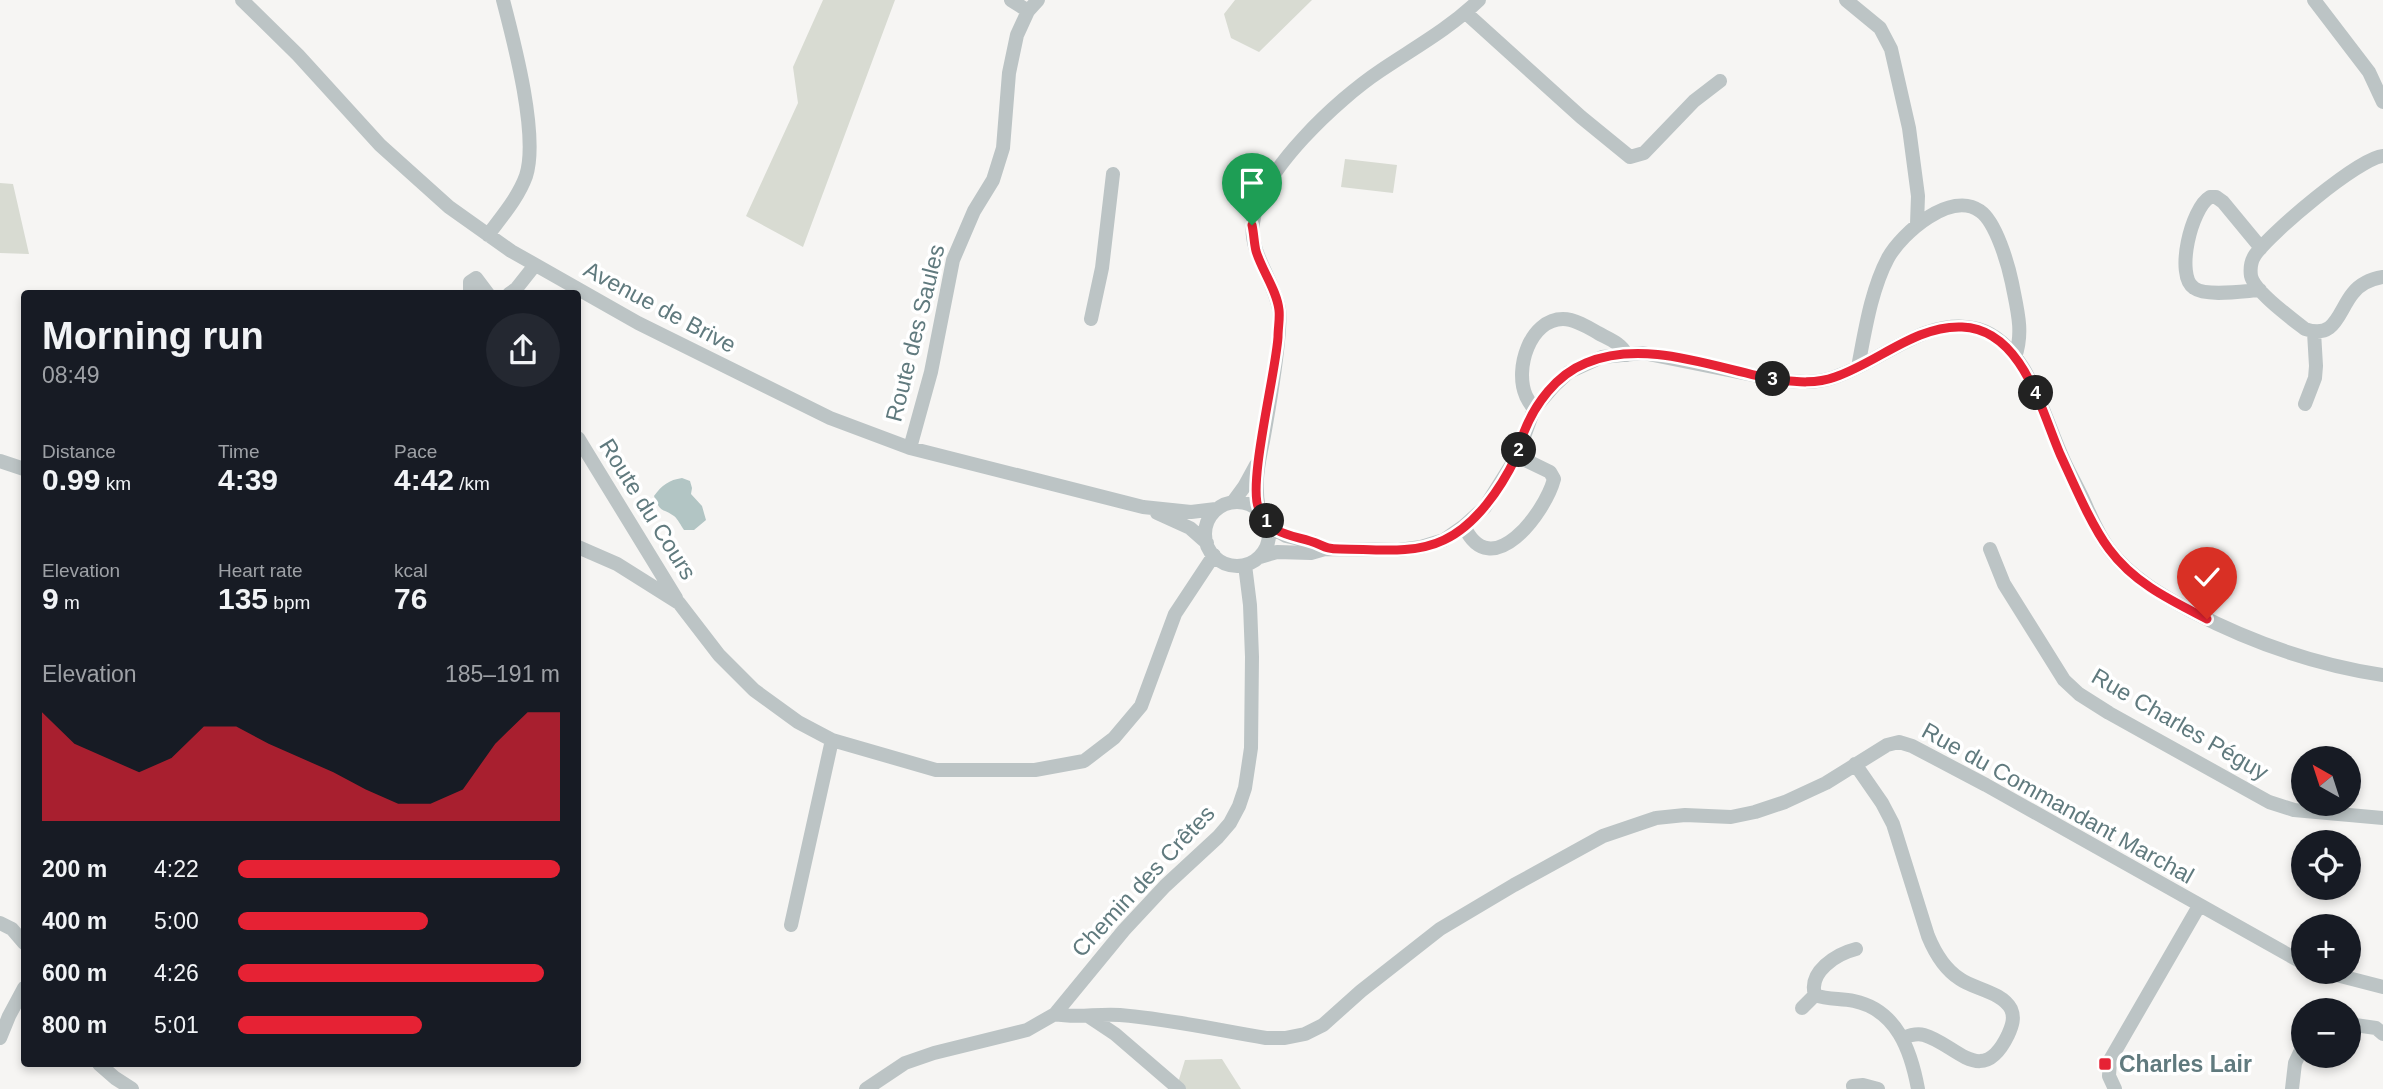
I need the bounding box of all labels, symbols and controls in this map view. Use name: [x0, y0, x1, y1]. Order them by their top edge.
pin: [1222, 153, 1282, 225]
icon: arrive: [1233, 164, 1271, 202]
street label: Route des Saules: [880, 242, 950, 424]
street label: Avenue de Brive: [580, 256, 740, 358]
button: share: [486, 313, 560, 387]
text: Morning run: [42, 315, 264, 357]
text: 08:49: [42, 362, 100, 388]
pin: 3: [1756, 362, 1790, 396]
text: 3: [1767, 368, 1778, 389]
pin: 4: [2018, 376, 2054, 410]
text: 4: [2030, 382, 2041, 403]
pin: 2: [1502, 433, 1536, 468]
street label: Route du Cours: [594, 434, 702, 584]
text: 2: [1513, 439, 1524, 460]
text: Distance: [42, 441, 116, 462]
text: Time: [218, 441, 260, 462]
text: Pace: [394, 441, 437, 462]
text: 0.99: [42, 463, 100, 496]
text: 4:39: [218, 463, 278, 496]
text: 4:42: [394, 463, 454, 496]
text: km: [100, 473, 131, 494]
text: /km: [454, 473, 490, 494]
pin: 1: [1250, 504, 1284, 538]
text: 1: [1261, 510, 1272, 531]
pin: [2177, 547, 2237, 619]
icon: check: [2188, 558, 2226, 596]
text: Elevation: [42, 560, 120, 581]
text: Heart rate: [218, 560, 302, 581]
text: kcal: [394, 560, 428, 581]
text: 9: [42, 582, 59, 615]
text: 135: [218, 582, 268, 615]
text: 76: [394, 582, 427, 615]
text: m: [59, 592, 80, 613]
text: bpm: [268, 592, 310, 613]
text: Elevation: [42, 661, 137, 687]
text: 185–191 m: [445, 661, 560, 687]
street label: Rue Charles Péguy: [2087, 663, 2273, 785]
street label: Rue du Commandant Marchal: [1918, 717, 2198, 889]
north arrow: [2291, 746, 2361, 816]
map controls: [2291, 746, 2361, 1068]
street label: Chemin des Crêtes: [1066, 800, 1220, 962]
button: locate: [2291, 830, 2361, 900]
text: 200 m: [42, 856, 107, 882]
text: 4:22: [154, 856, 199, 882]
text: 400 m: [42, 908, 107, 934]
text: 5:00: [154, 908, 199, 934]
button: +: [2291, 914, 2361, 984]
text: 600 m: [42, 960, 107, 986]
text: 4:26: [154, 960, 199, 986]
button: −: [2291, 998, 2361, 1068]
text: 800 m: [42, 1012, 107, 1038]
text: 5:01: [154, 1012, 199, 1038]
place label: Charles Lair: [2119, 1051, 2252, 1077]
marker: Charles Lair: [2097, 1056, 2113, 1072]

